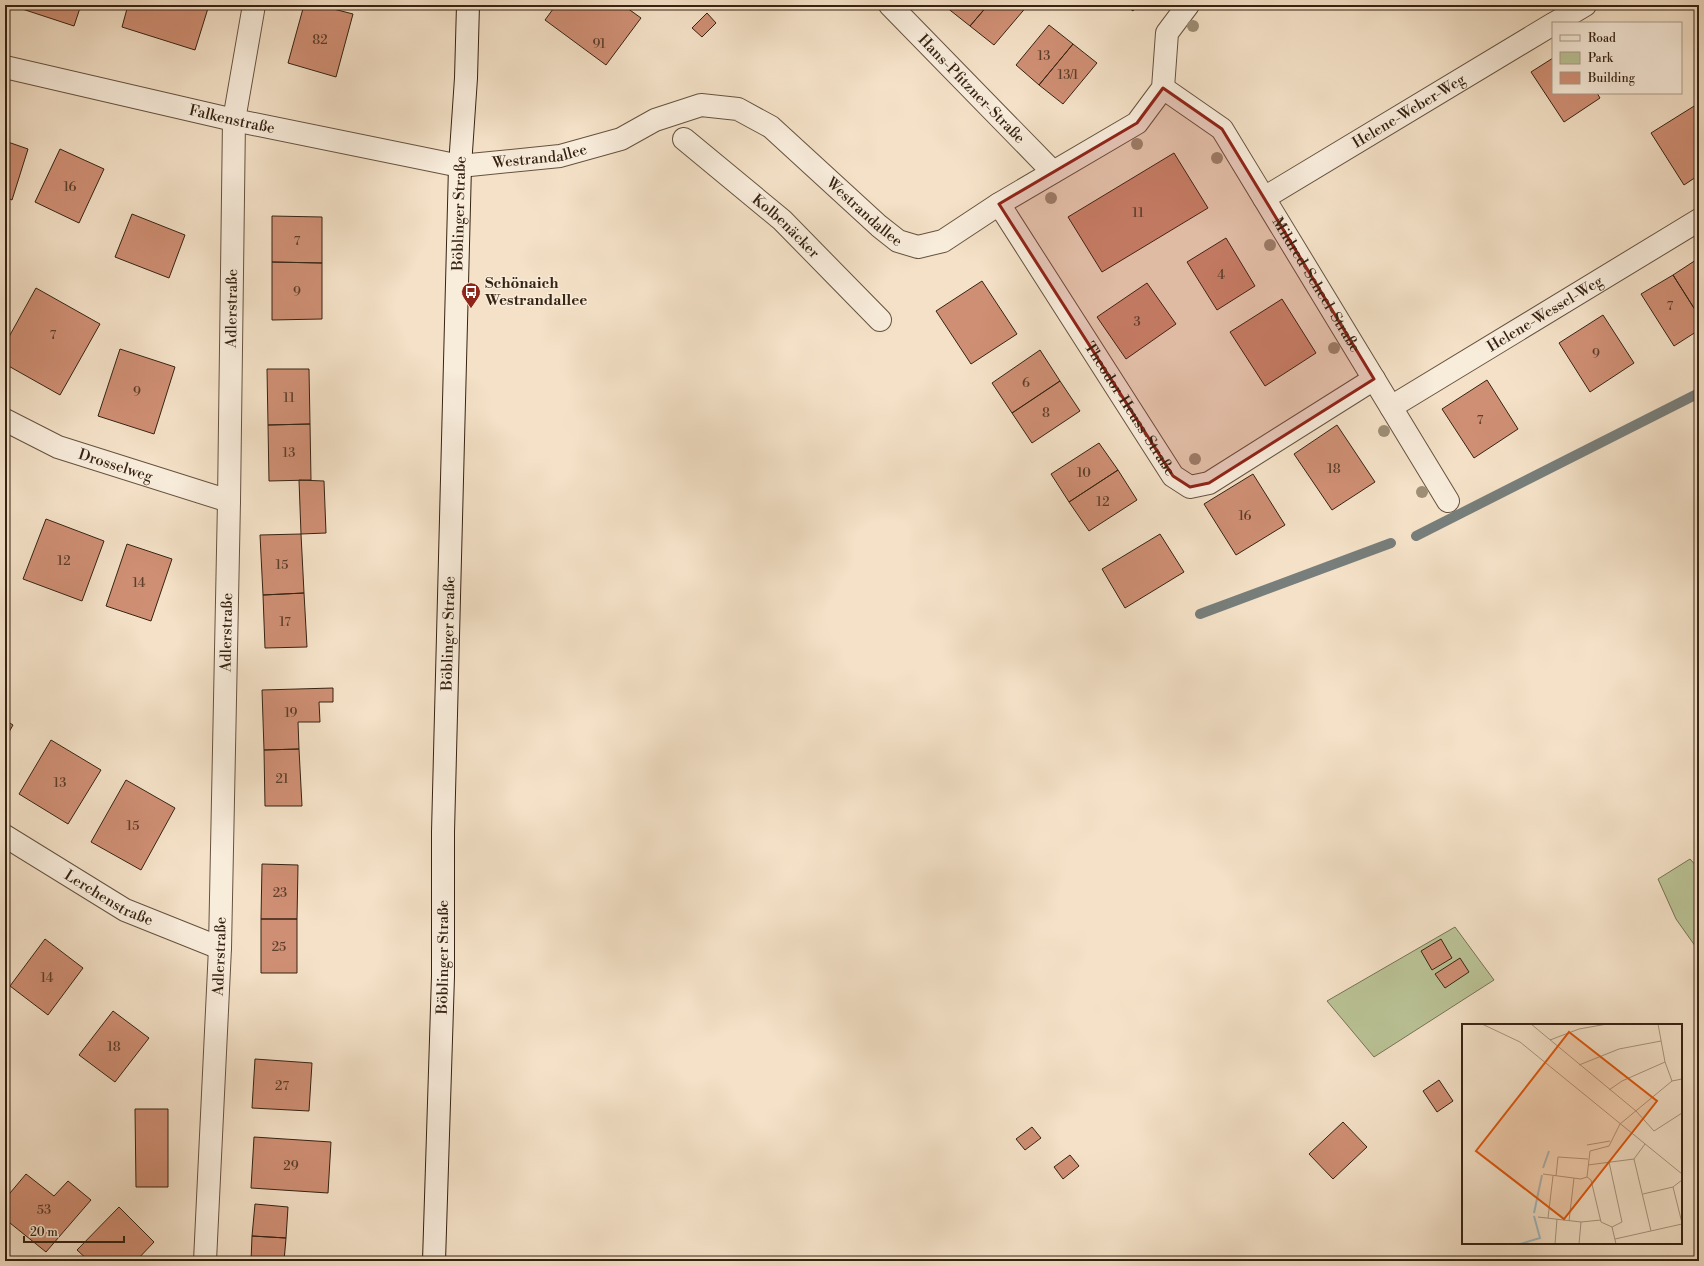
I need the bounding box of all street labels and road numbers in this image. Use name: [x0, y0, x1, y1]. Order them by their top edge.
street label: Hans-Pfitzner-Straße: [914, 30, 1029, 148]
street label: Helene-Weber-Weg: [1349, 70, 1469, 153]
street label: Falkenstraße: [187, 101, 277, 138]
street label: Westrandallee: [491, 140, 589, 173]
street label: Böblinger Straße: [448, 155, 471, 272]
street label: Westrandallee: [821, 173, 906, 251]
street label: Kolbenäcker: [748, 190, 824, 263]
street label: Mildred-Scheel-Straße: [1268, 214, 1364, 356]
street label: Adlerstraße: [222, 269, 242, 349]
street label: Helene-Wessel-Weg: [1484, 272, 1607, 356]
street label: Theodor-Heuss-Straße: [1080, 338, 1179, 480]
street label: Drosselweg: [76, 445, 155, 486]
street label: Böblinger Straße: [438, 576, 460, 692]
street label: Adlerstraße: [217, 593, 237, 673]
street label: Lerchenstraße: [61, 866, 156, 930]
street label: Böblinger Straße: [433, 900, 453, 1016]
street label: Adlerstraße: [209, 917, 231, 997]

